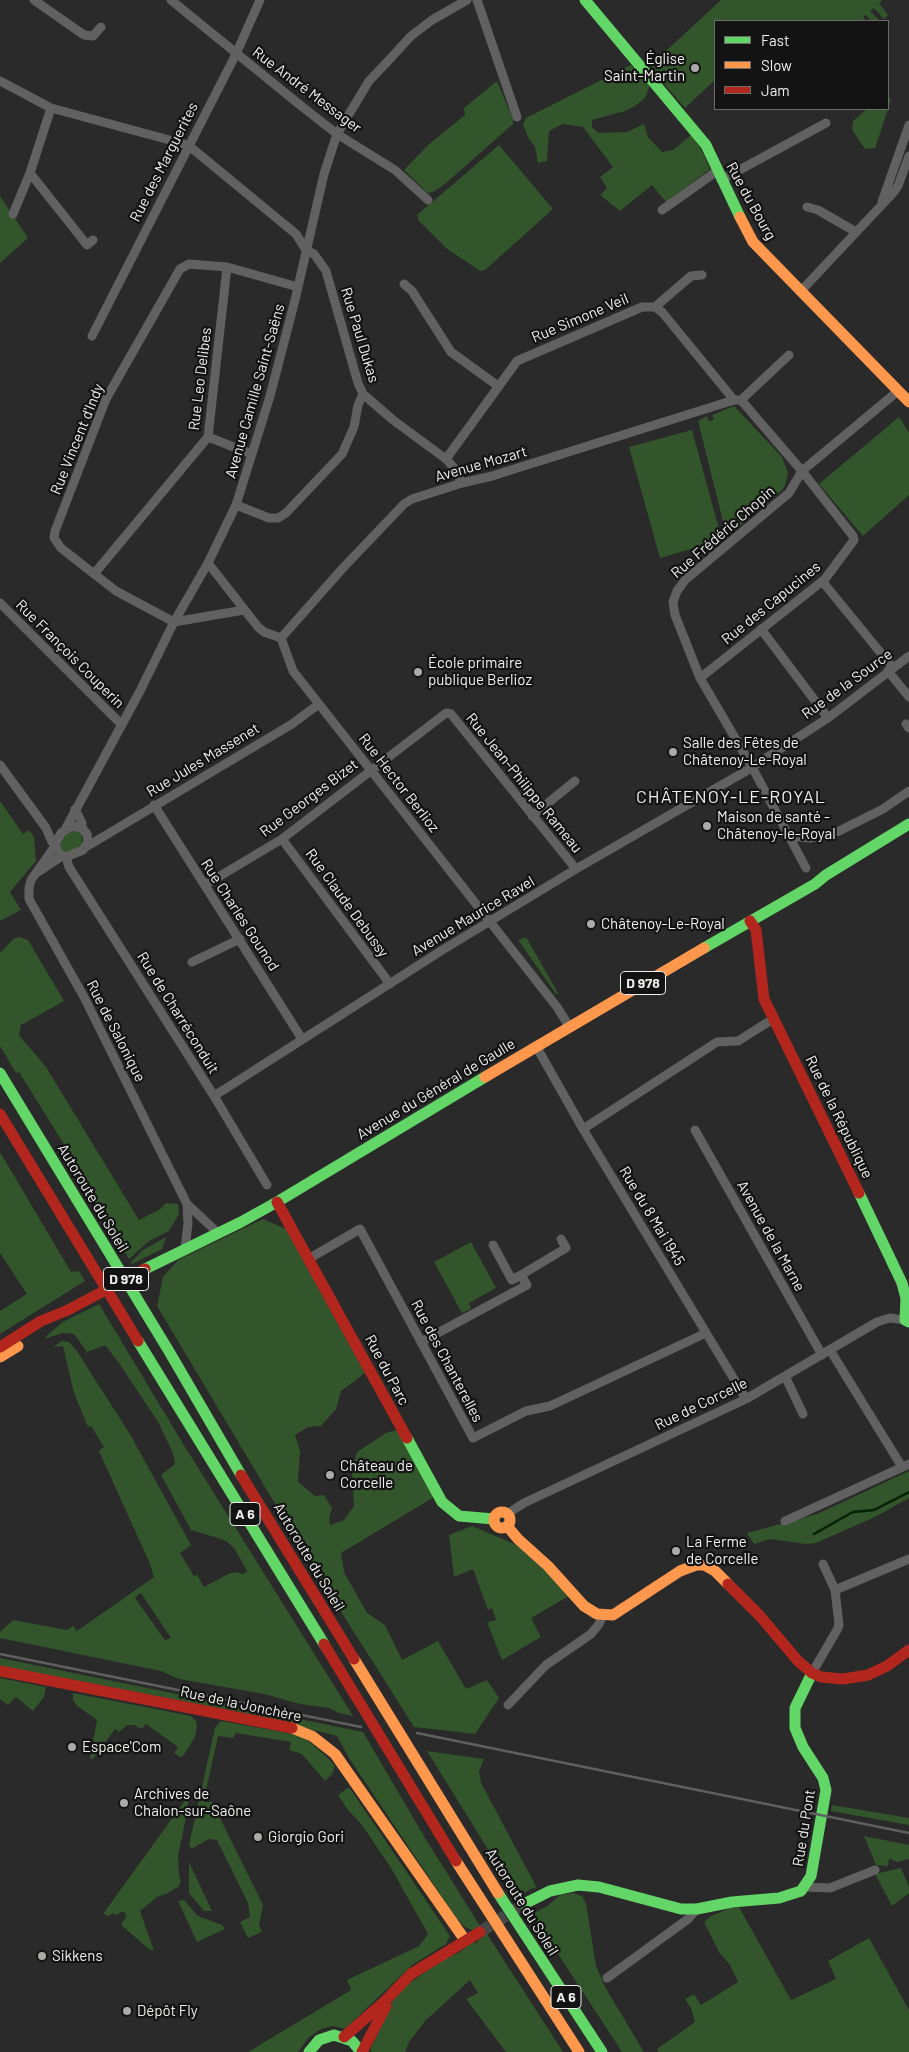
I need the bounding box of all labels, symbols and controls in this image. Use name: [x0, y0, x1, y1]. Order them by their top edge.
legend: [714, 20, 889, 110]
text: Fast: [761, 31, 789, 49]
street label: Rue André Messager: [249, 43, 365, 137]
place label: Église Saint-Martin: [604, 50, 685, 85]
text: Slow: [761, 56, 792, 74]
marker: Église Saint-Martin: [689, 62, 701, 74]
text: Jam: [761, 81, 790, 99]
street label: Rue des Marguerites: [126, 99, 202, 225]
street label: Rue du Bourg: [722, 159, 780, 243]
street label: Rue Paul Dukas: [337, 285, 383, 385]
street label: Rue Simone Veil: [529, 289, 631, 347]
street label: Avenue Camille Saint-Saëns: [221, 302, 289, 480]
street label: Rue Leo Delibes: [185, 326, 215, 432]
street label: Rue Vincent d'Indy: [46, 381, 108, 497]
street label: Avenue Mozart: [433, 442, 529, 486]
street label: Rue Frédéric Chopin: [667, 482, 779, 582]
street label: Rue des Capucines: [718, 558, 824, 648]
street label: Rue François Couperin: [12, 596, 128, 712]
street label: Rue de la Source: [798, 645, 896, 723]
place label: École primaire publique Berlioz: [428, 654, 532, 689]
marker: École primaire publique Berlioz: [412, 666, 424, 678]
street label: Rue Jean-Philippe Rameau: [462, 709, 586, 857]
street label: Rue Jules Massenet: [143, 719, 263, 801]
street label: Rue Hector Berlioz: [355, 730, 443, 836]
place label: Salle des Fêtes de Châtenoy-Le-Royal: [683, 734, 807, 769]
marker: Salle des Fêtes de Châtenoy-Le-Royal: [667, 746, 679, 758]
street label: Rue Georges Bizet: [256, 755, 362, 841]
district label: CHÂTENOY-LE-ROYAL: [634, 786, 828, 808]
place label: Maison de santé - Châtenoy-le-Royal: [717, 808, 836, 843]
marker: Maison de santé - Châtenoy-le-Royal: [701, 820, 713, 832]
street label: Rue Claude Debussy: [302, 845, 392, 961]
street label: Rue Charles Gounod: [197, 856, 283, 974]
street label: Avenue Maurice Ravel: [408, 872, 538, 960]
place label: Châtenoy-Le-Royal: [601, 915, 725, 933]
marker: Châtenoy-Le-Royal: [585, 918, 597, 930]
street label: Rue de Charréconduit: [133, 949, 223, 1077]
road number: D 978: [620, 971, 666, 994]
street label: Rue de Salonique: [83, 977, 149, 1085]
street label: Avenue du Général de Gaulle: [354, 1035, 518, 1143]
street label: Rue de la République: [801, 1053, 877, 1181]
street label: Autoroute du Soleil: [54, 1141, 132, 1255]
street label: Rue du 8 Mai 1945: [615, 1163, 689, 1269]
street label: Avenue de la Marne: [733, 1177, 809, 1295]
road number: D 978: [104, 1268, 148, 1290]
street label: Rue des Chanterelles: [407, 1297, 487, 1425]
street label: Rue du Parc: [361, 1332, 413, 1408]
street label: Rue de Corcelle: [652, 1374, 750, 1434]
place label: Château de Corcelle: [340, 1457, 413, 1492]
marker: Château de Corcelle: [324, 1469, 336, 1481]
street label: Autoroute du Soleil: [270, 1500, 348, 1614]
road number: A 6: [230, 1502, 260, 1526]
place label: La Ferme de Corcelle: [686, 1533, 758, 1568]
marker: La Ferme de Corcelle: [670, 1545, 682, 1557]
street label: Rue de la Jonchère: [179, 1682, 303, 1726]
place label: Espace'Com: [82, 1738, 161, 1756]
marker: Espace'Com: [66, 1741, 78, 1753]
place label: Archives de Chalon-sur-Saône: [134, 1785, 251, 1820]
street label: Rue du Pont: [789, 1788, 819, 1868]
marker: Archives de Chalon-sur-Saône: [118, 1797, 130, 1809]
place label: Giorgio Gori: [268, 1828, 344, 1846]
marker: Giorgio Gori: [252, 1831, 264, 1843]
street label: Autoroute du Soleil: [482, 1845, 562, 1959]
place label: Sikkens: [52, 1947, 103, 1965]
marker: Sikkens: [36, 1950, 48, 1962]
road number: A 6: [551, 1985, 581, 2008]
place label: Dépôt Fly: [137, 2002, 198, 2020]
marker: Dépôt Fly: [121, 2005, 133, 2017]

